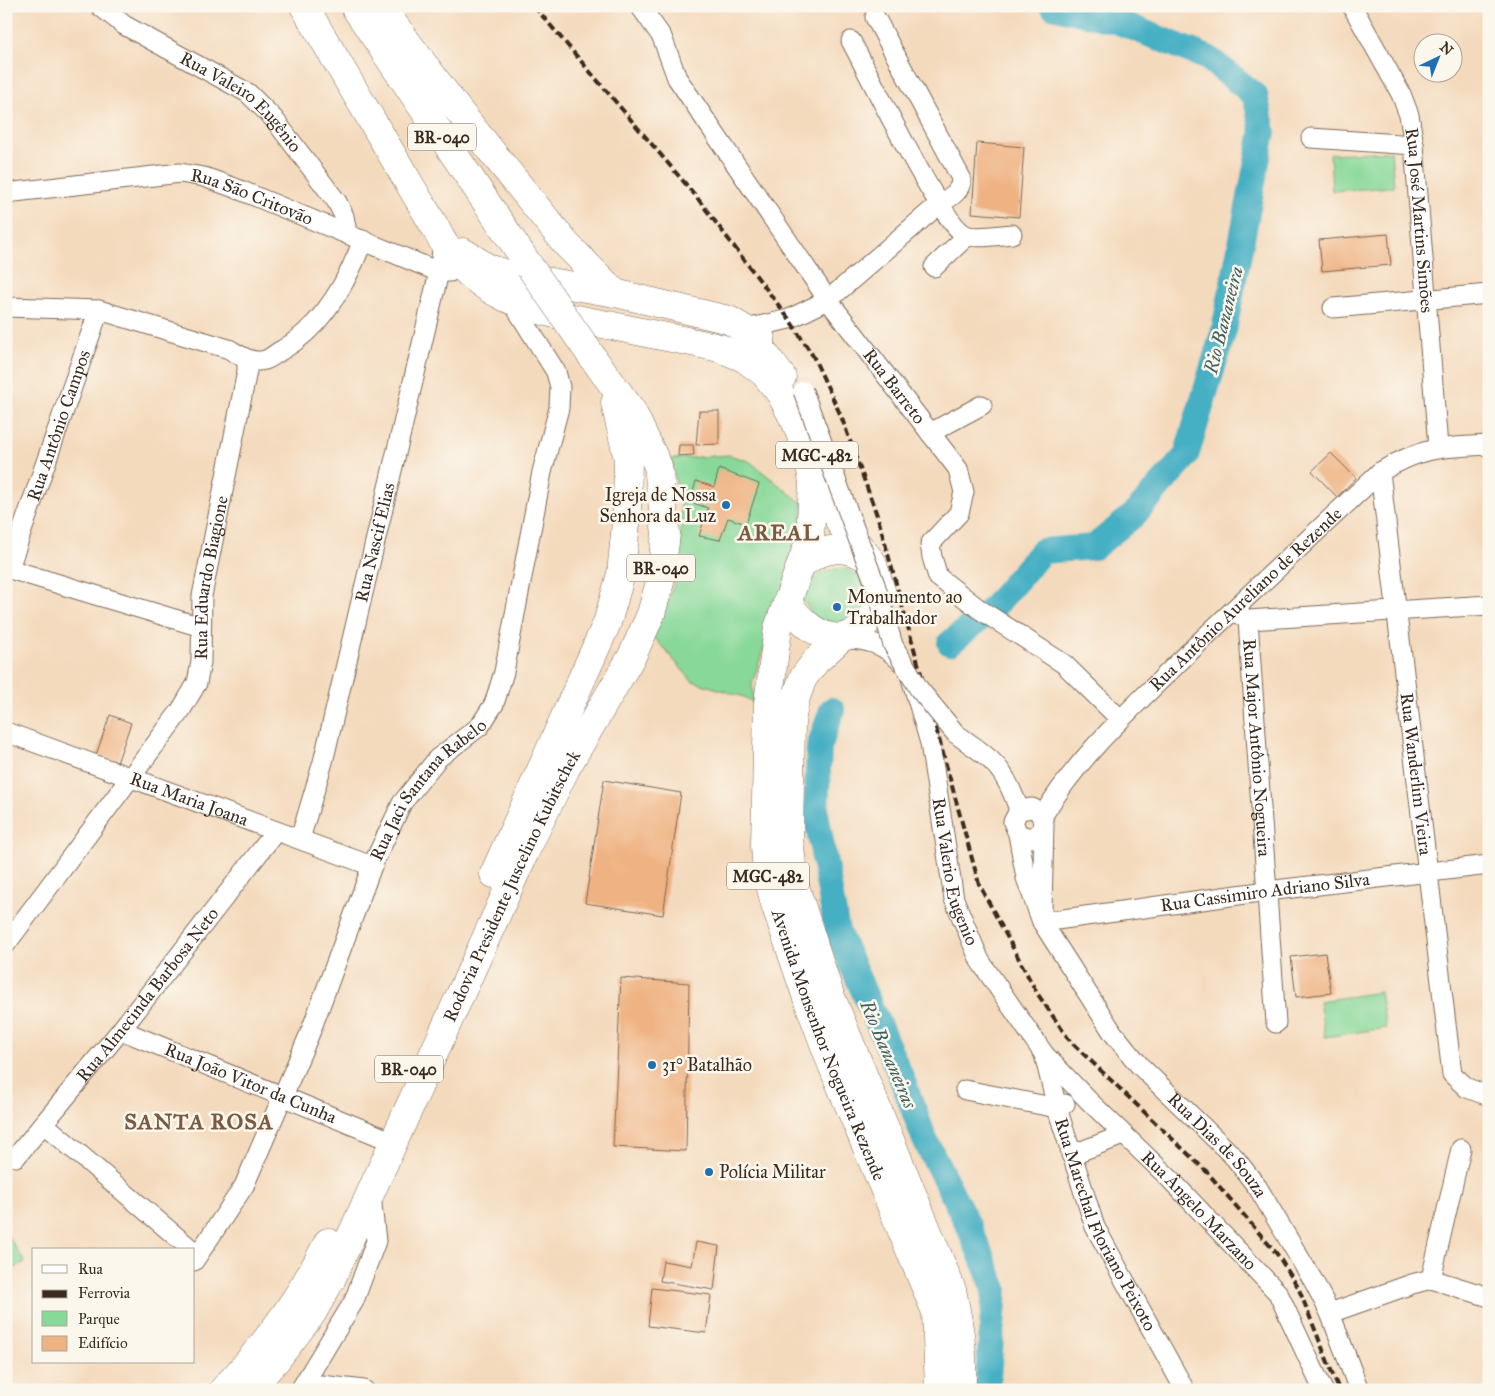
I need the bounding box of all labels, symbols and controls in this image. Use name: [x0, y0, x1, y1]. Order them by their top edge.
north arrow: [1412, 32, 1462, 82]
text: N: [1436, 39, 1457, 59]
street label: Rua Valeiro Eugênio: [176, 47, 306, 157]
road number: BR-040: [408, 124, 476, 150]
street label: Rua José Martins Simões: [1400, 126, 1438, 314]
street label: Rua São Critovão: [189, 164, 316, 230]
water label: Rio Bananeira: [1199, 264, 1248, 377]
street label: Rua Barreto: [858, 344, 930, 428]
street label: Rua Antônio Campos: [22, 347, 95, 504]
road number: MGC-482: [776, 442, 858, 468]
street label: Rua Nascif Elias: [350, 480, 400, 604]
place label: Igreja de Nossa Senhora da Luz: [599, 484, 716, 527]
street label: Rua Eduardo Biagione: [190, 494, 233, 660]
marker: Igreja de Nossa Senhora da Luz: [720, 499, 732, 511]
street label: Rua Antônio Aureliano de Rezende: [1145, 503, 1346, 696]
district label: AREAL: [736, 519, 820, 546]
road number: BR-040: [627, 554, 695, 582]
place label: Monumento ao Trabalhador: [847, 586, 962, 629]
marker: Monumento ao Trabalhador: [831, 601, 843, 613]
street label: Rua Major Antônio Nogueira: [1238, 638, 1275, 858]
street label: Rua Wanderlim Vieira: [1395, 691, 1437, 857]
street label: Rua Jaci Santana Rabelo: [365, 716, 492, 864]
street label: Rodovia Presidente Juscelino Kubitschek: [438, 746, 585, 1025]
street label: Rua Maria Joana: [127, 767, 252, 831]
street label: Rua Valerio Eugenio: [928, 796, 983, 949]
road number: MGC-482: [727, 862, 809, 889]
street label: Rua Cassimiro Adriano Silva: [1159, 868, 1371, 917]
street label: Rua Almecinda Barbosa Neto: [72, 903, 223, 1086]
street label: Avenida Monsenhor Nogueira Rezende: [766, 906, 890, 1184]
water label: Rio Bananeiras: [855, 996, 922, 1112]
street label: Rua João Vitor da Cunha: [161, 1038, 340, 1128]
place label: 31° Batalhão: [662, 1054, 752, 1076]
road number: BR-040: [375, 1056, 443, 1082]
marker: 31° Batalhão: [646, 1059, 658, 1071]
street label: Rua Dias de Souza: [1163, 1088, 1272, 1202]
district label: SANTA ROSA: [124, 1108, 274, 1135]
street label: Rua Marechal Floriano Peixoto: [1050, 1115, 1161, 1335]
street label: Rua Ângelo Marzano: [1137, 1146, 1261, 1275]
place label: Polícia Militar: [719, 1161, 826, 1183]
marker: Polícia Militar: [703, 1166, 715, 1178]
legend: [32, 1248, 195, 1364]
text: Rua: [78, 1260, 103, 1278]
text: Ferrovia: [78, 1284, 131, 1302]
text: Parque: [78, 1310, 120, 1329]
text: Edifício: [78, 1334, 128, 1352]

